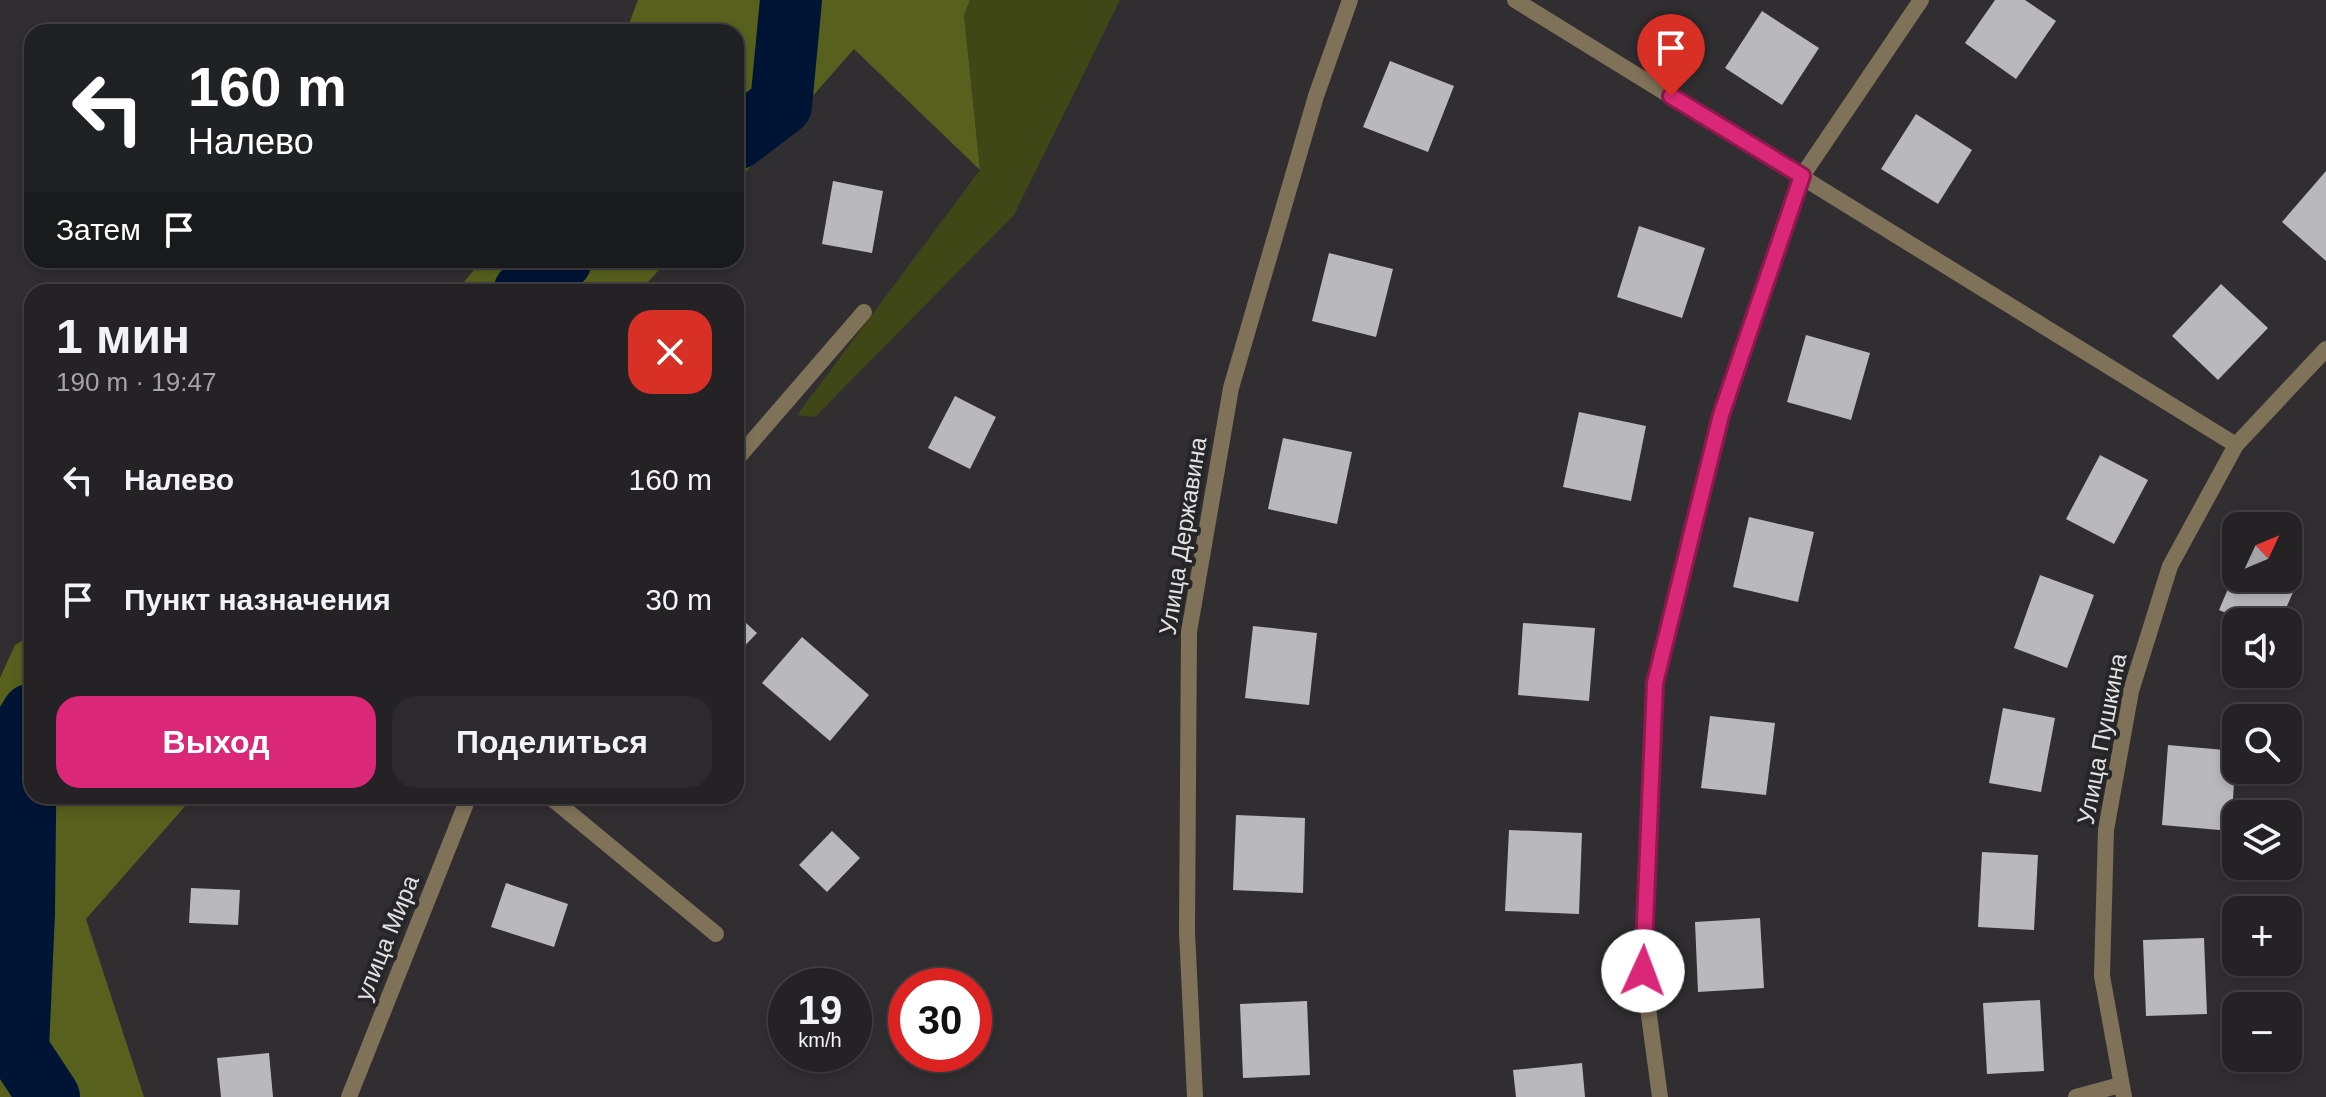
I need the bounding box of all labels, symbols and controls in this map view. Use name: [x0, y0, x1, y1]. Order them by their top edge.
pin: [1637, 14.0, 1705, 96]
icon: arrive: [1649, 26, 1693, 70]
text: 160 m: [188, 55, 347, 118]
icon: left: [56, 56, 160, 160]
text: Налево: [188, 121, 314, 162]
icon: arrive: [157, 208, 201, 252]
text: Затем: [56, 213, 141, 246]
text: 1 мин: [56, 310, 190, 363]
button: close: [628, 310, 712, 394]
text: 190 m · 19:47: [56, 367, 216, 397]
street label: Улица Державина: [1154, 434, 1212, 637]
icon: left: [56, 458, 100, 502]
text: Налево: [124, 463, 234, 496]
text: 160 m: [629, 463, 712, 496]
north arrow: [2222, 512, 2302, 592]
map controls: [2222, 512, 2302, 1072]
icon: arrive: [56, 578, 100, 622]
text: Пункт назначения: [124, 583, 391, 616]
text: 30 m: [645, 583, 712, 616]
button: sound: [2222, 608, 2302, 688]
street label: Улица Пушкина: [2072, 650, 2131, 827]
button: Выход: [56, 696, 376, 788]
button: Поделиться: [392, 696, 712, 788]
button: search: [2222, 704, 2302, 784]
button: layers: [2222, 800, 2302, 880]
street label: улица Мира: [349, 871, 424, 1004]
button: +: [2222, 896, 2302, 976]
position arrow: [1601, 929, 1685, 1013]
speed limit sign: 30: [888, 968, 992, 1072]
text: 19: [798, 988, 842, 1032]
button: −: [2222, 992, 2302, 1072]
text: km/h: [798, 1029, 842, 1051]

